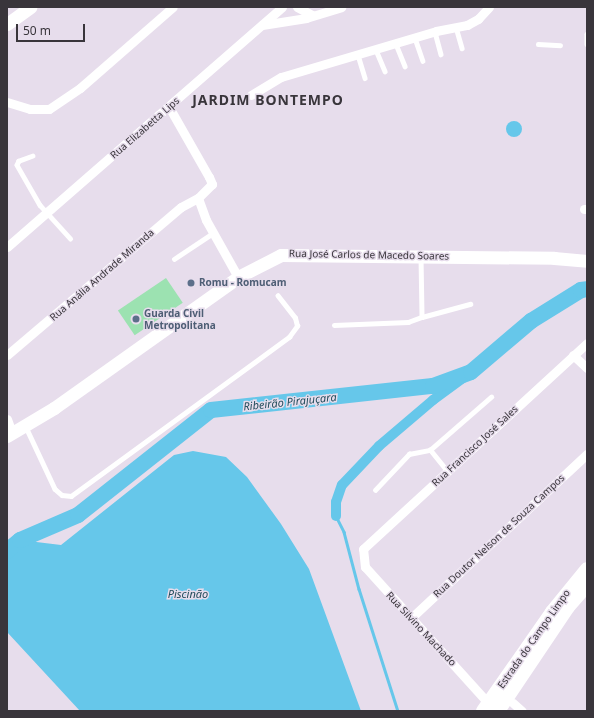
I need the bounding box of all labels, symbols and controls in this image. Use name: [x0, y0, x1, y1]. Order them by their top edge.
scale bar: [18, 16, 87, 42]
text: 50 m: [23, 22, 51, 39]
district label: JARDIM BONTEMPO: [192, 92, 344, 108]
street label: Rua Elizabetta Lips: [108, 95, 182, 161]
street label: Rua Anália Andrade Miranda: [48, 227, 156, 323]
street label: Rua José Carlos de Macedo Soares: [289, 248, 449, 262]
place label: Romu - Romucam: [199, 277, 286, 289]
marker: Romu - Romucam: [186, 278, 196, 288]
place label: Guarda Civil Metropolitana: [144, 307, 216, 330]
marker: Guarda Civil Metropolitana: [131, 314, 141, 324]
water label: Ribeirão Pirajuçara: [243, 391, 337, 413]
street label: Rua Francisco José Sales: [430, 403, 520, 489]
street label: Rua Doutor Nelson de Souza Campos: [431, 472, 567, 600]
water label: Piscinão: [168, 587, 208, 601]
street label: Estrada do Campo Limpo: [495, 587, 573, 691]
street label: Rua Silvino Machado: [383, 589, 459, 669]

